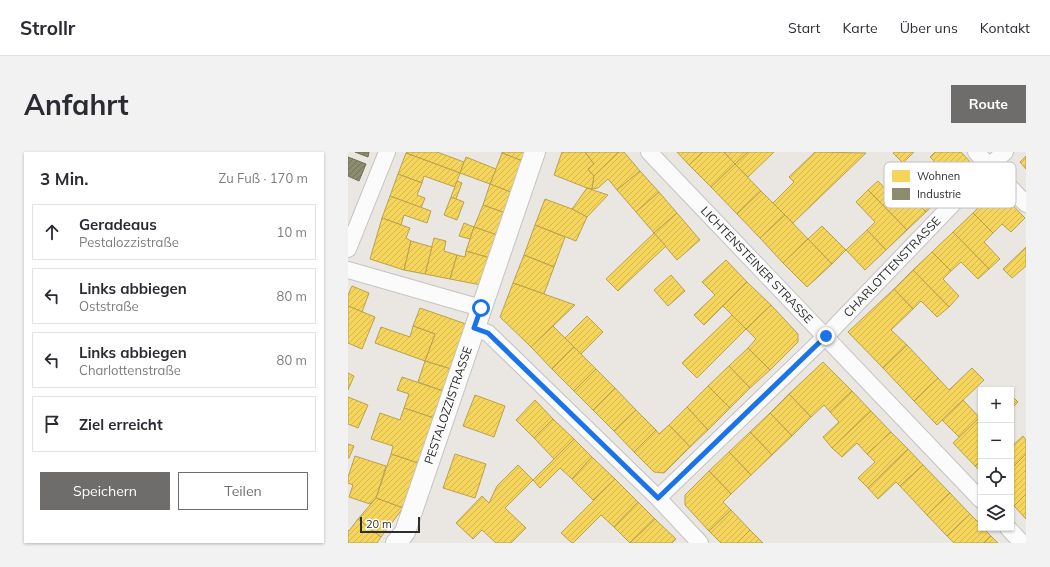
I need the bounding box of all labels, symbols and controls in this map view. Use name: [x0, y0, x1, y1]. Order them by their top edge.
text: Strollr: [20, 16, 75, 40]
text: Start: [788, 19, 820, 37]
text: Karte: [842, 19, 878, 37]
text: Über uns: [900, 19, 958, 37]
text: Kontakt: [980, 19, 1030, 37]
button: Route: [951, 85, 1026, 123]
text: Anfahrt: [24, 87, 129, 122]
legend: [884, 162, 1016, 208]
text: 3 Min.: [40, 168, 89, 189]
text: Wohnen: [917, 169, 960, 183]
text: Zu Fuß · 170 m: [219, 170, 308, 186]
text: Industrie: [917, 187, 961, 201]
street label: LICHTENSTEINER STRASSE: [698, 203, 816, 326]
street label: CHARLOTTENSTRASSE: [840, 213, 943, 320]
text: Geradeaus: [79, 215, 157, 234]
icon: ahead: [41, 221, 63, 243]
text: 10 m: [277, 224, 307, 240]
text: Pestalozzistraße: [79, 234, 179, 250]
text: Links abbiegen: [79, 279, 187, 298]
icon: left: [41, 285, 63, 307]
text: 80 m: [277, 288, 307, 304]
text: Oststraße: [79, 298, 139, 314]
route start: [472, 299, 490, 317]
route end: [817, 327, 835, 345]
text: Links abbiegen: [79, 343, 187, 362]
street label: PESTALOZZISTRASSE: [421, 344, 475, 466]
icon: left: [41, 349, 63, 371]
text: 80 m: [277, 352, 307, 368]
text: Charlottenstraße: [79, 362, 181, 378]
map controls: [978, 387, 1014, 531]
button: +: [978, 387, 1014, 423]
icon: arrive: [41, 413, 63, 435]
text: Ziel erreicht: [79, 415, 163, 434]
button: −: [978, 423, 1014, 459]
button: locate: [978, 459, 1014, 495]
button: Speichern: [40, 472, 170, 510]
button: Teilen: [178, 472, 308, 510]
button: layers: [978, 495, 1014, 531]
scale bar: [360, 515, 420, 534]
text: 20 m: [366, 517, 392, 531]

